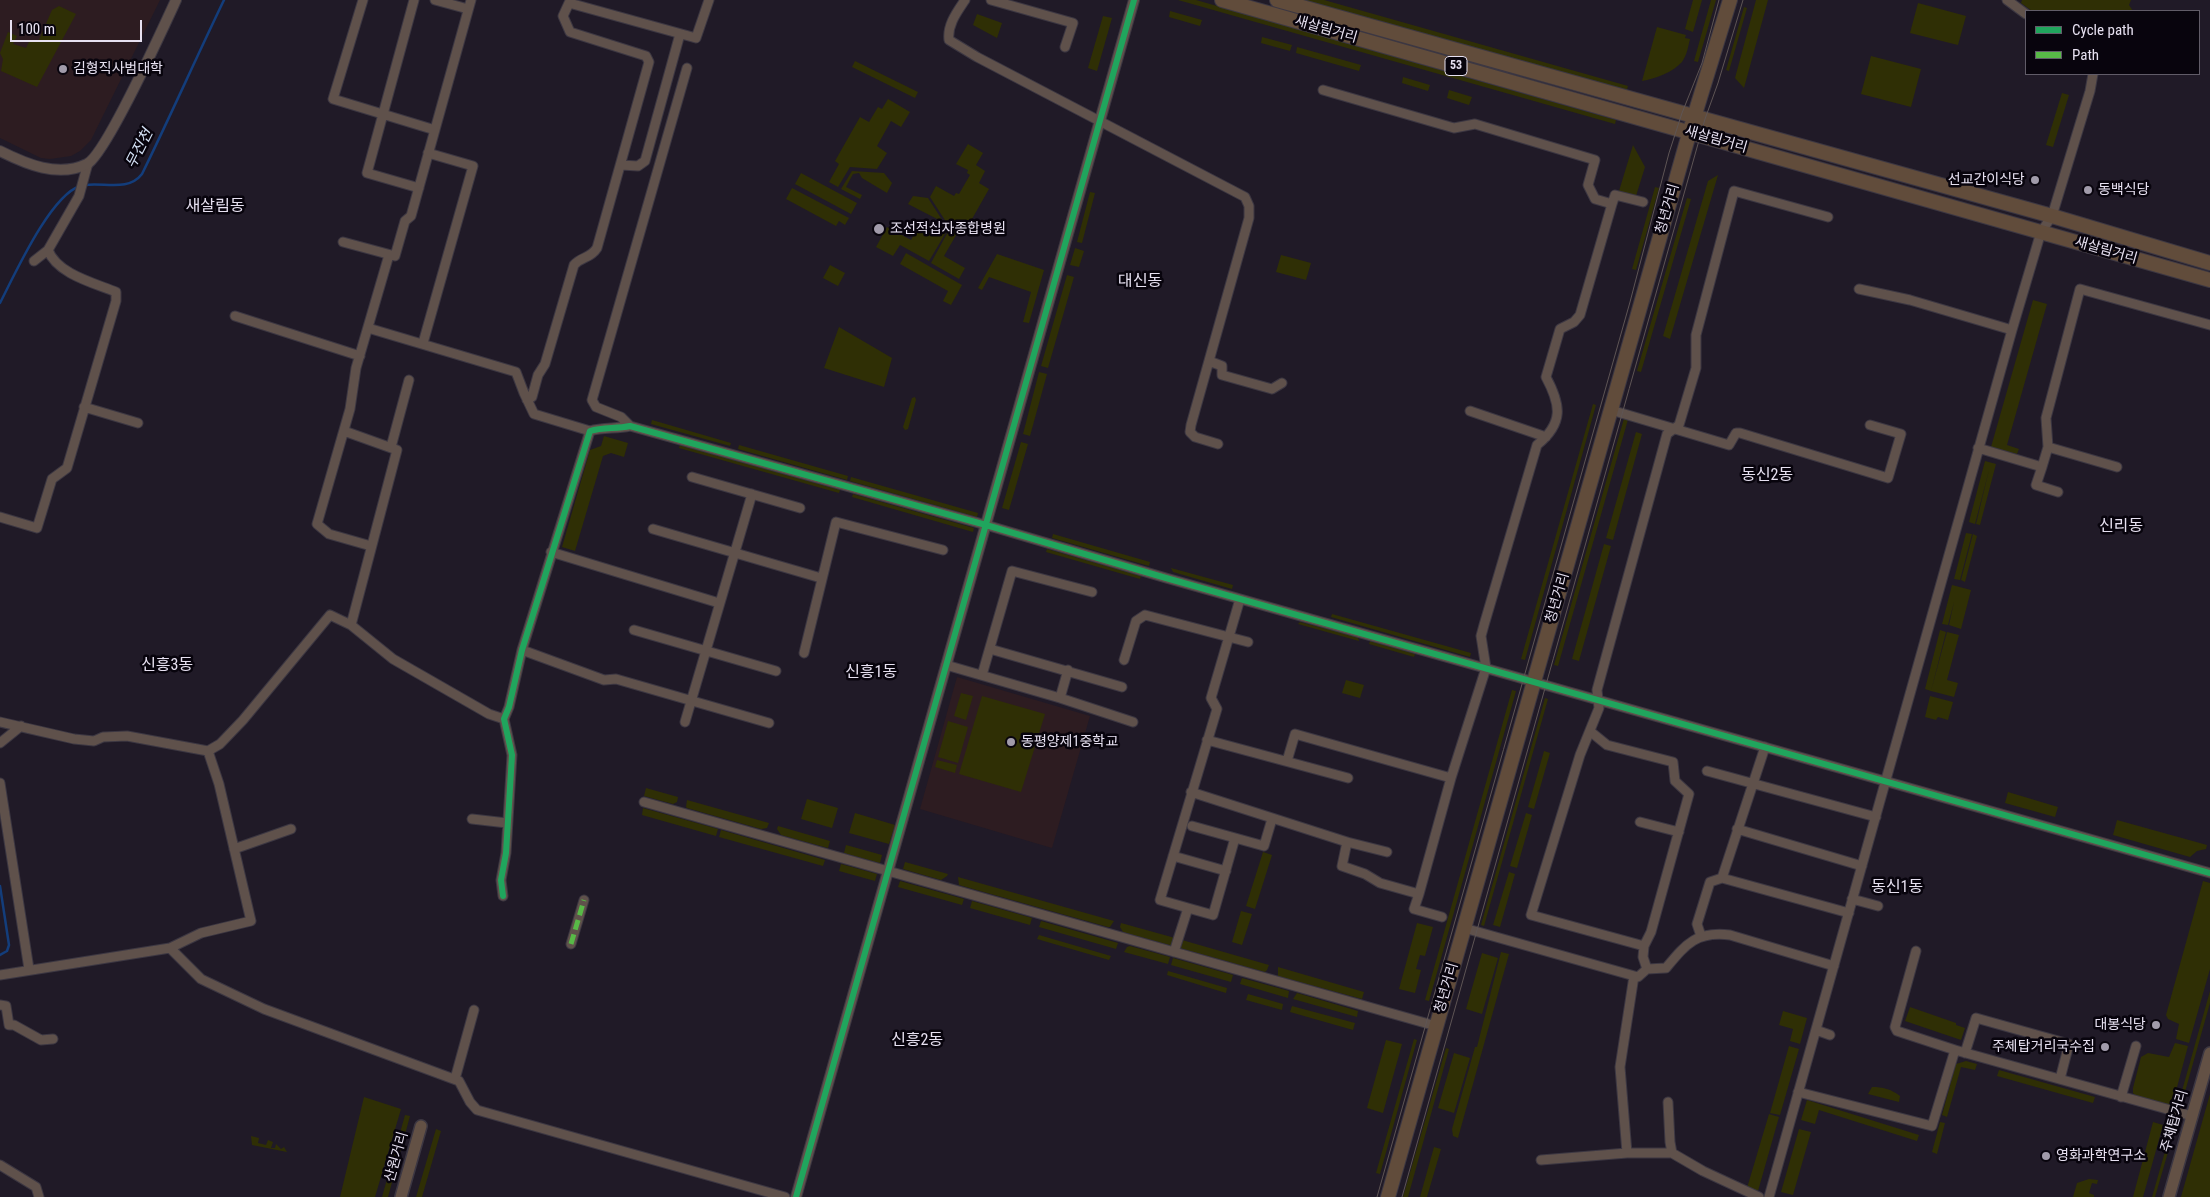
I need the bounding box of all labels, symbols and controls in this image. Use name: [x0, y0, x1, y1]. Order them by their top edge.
scale bar: [12, 10, 145, 42]
legend: [2025, 10, 2200, 75]
street label: 새살림거리: [1293, 13, 1359, 47]
text: 100 m: [18, 20, 55, 38]
text: Cycle path: [2072, 21, 2134, 39]
text: Path: [2072, 46, 2099, 64]
road number: 53: [1445, 56, 1467, 76]
place label: 김형직사범대학: [73, 61, 163, 77]
marker: 김형직사범대학: [57, 63, 69, 75]
street label: 새살림거리: [1683, 123, 1749, 157]
water label: 무진천: [123, 126, 157, 172]
place label: 선교간이식당: [1948, 172, 2025, 188]
marker: 선교간이식당: [2029, 174, 2041, 186]
street label: 청년거리: [1653, 182, 1683, 236]
place label: 동백식당: [2098, 182, 2150, 198]
marker: 동백식당: [2082, 184, 2094, 196]
district label: 새살림동: [186, 197, 244, 217]
place label: 조선적십자종합병원: [890, 221, 1006, 237]
marker: 조선적십자종합병원: [872, 222, 886, 236]
street label: 새살림거리: [2073, 234, 2139, 268]
district label: 대신동: [1118, 272, 1162, 292]
district label: 동신2동: [1741, 466, 1793, 486]
district label: 신리동: [2099, 517, 2143, 537]
street label: 청년거리: [1543, 571, 1573, 625]
district label: 신흥3동: [141, 656, 193, 676]
district label: 신흥1동: [845, 663, 897, 683]
place label: 동평양제1중학교: [1021, 734, 1118, 750]
marker: 동평양제1중학교: [1005, 736, 1017, 748]
district label: 동신1동: [1871, 878, 1923, 898]
street label: 청년거리: [1432, 961, 1462, 1015]
place label: 대봉식당: [2094, 1017, 2146, 1033]
marker: 대봉식당: [2150, 1019, 2162, 1031]
district label: 신흥2동: [891, 1031, 943, 1051]
place label: 주체탑거리국수집: [1992, 1039, 2095, 1055]
marker: 주체탑거리국수집: [2099, 1041, 2111, 1053]
street label: 주체탑거리: [2158, 1088, 2192, 1154]
street label: 산원거리: [382, 1130, 412, 1184]
place label: 영화과학연구소: [2056, 1148, 2146, 1164]
marker: 영화과학연구소: [2040, 1150, 2052, 1162]

